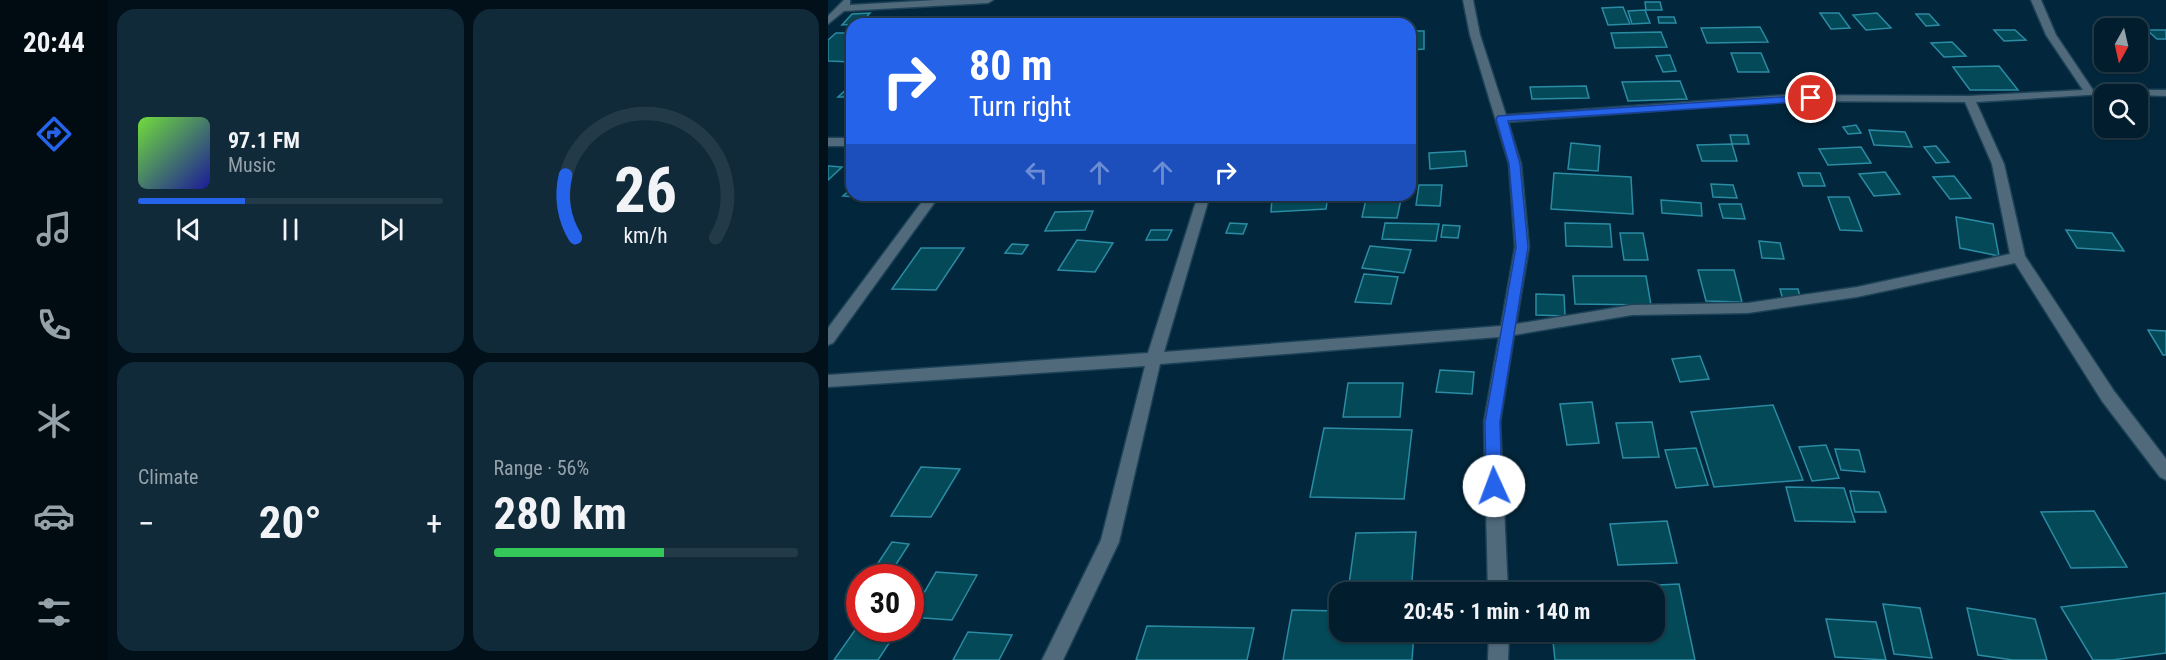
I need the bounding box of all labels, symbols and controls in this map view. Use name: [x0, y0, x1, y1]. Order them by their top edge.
north arrow: [2094, 18, 2148, 72]
map controls: [2094, 18, 2148, 138]
text: 20:44: [23, 27, 85, 59]
text: 80 m: [969, 41, 1052, 90]
icon: right: [870, 42, 948, 120]
pin: [1785, 72, 1836, 123]
icon: arrive: [1794, 81, 1827, 114]
button: search: [2094, 84, 2148, 138]
text: Turn right: [969, 91, 1071, 123]
icon: directions: [33, 113, 75, 155]
text: 97.1 FM: [228, 128, 300, 153]
text: Music: [228, 153, 276, 177]
text: 26: [614, 154, 677, 227]
icon: left: [1020, 156, 1053, 189]
icon: ahead: [1083, 156, 1116, 189]
icon: ahead: [1146, 156, 1179, 189]
icon: right: [1209, 156, 1242, 189]
icon: music: [33, 208, 75, 250]
icon: previous: [172, 213, 205, 246]
icon: pause: [274, 213, 307, 246]
icon: next: [375, 213, 408, 246]
text: km/h: [624, 224, 668, 249]
icon: phone: [33, 304, 75, 346]
icon: climate: [33, 400, 75, 442]
position arrow: [1462, 454, 1526, 518]
text: Range · 56%: [494, 456, 589, 480]
text: Climate: [138, 465, 198, 489]
text: 280 km: [494, 487, 627, 540]
icon: car: [33, 495, 75, 537]
text: 20°: [259, 496, 322, 549]
text: −: [138, 504, 155, 543]
text: +: [426, 504, 442, 543]
speed limit sign: 30: [846, 564, 924, 642]
icon: filters: [33, 591, 75, 633]
text: 20:45 · 1 min · 140 m: [1404, 599, 1590, 624]

